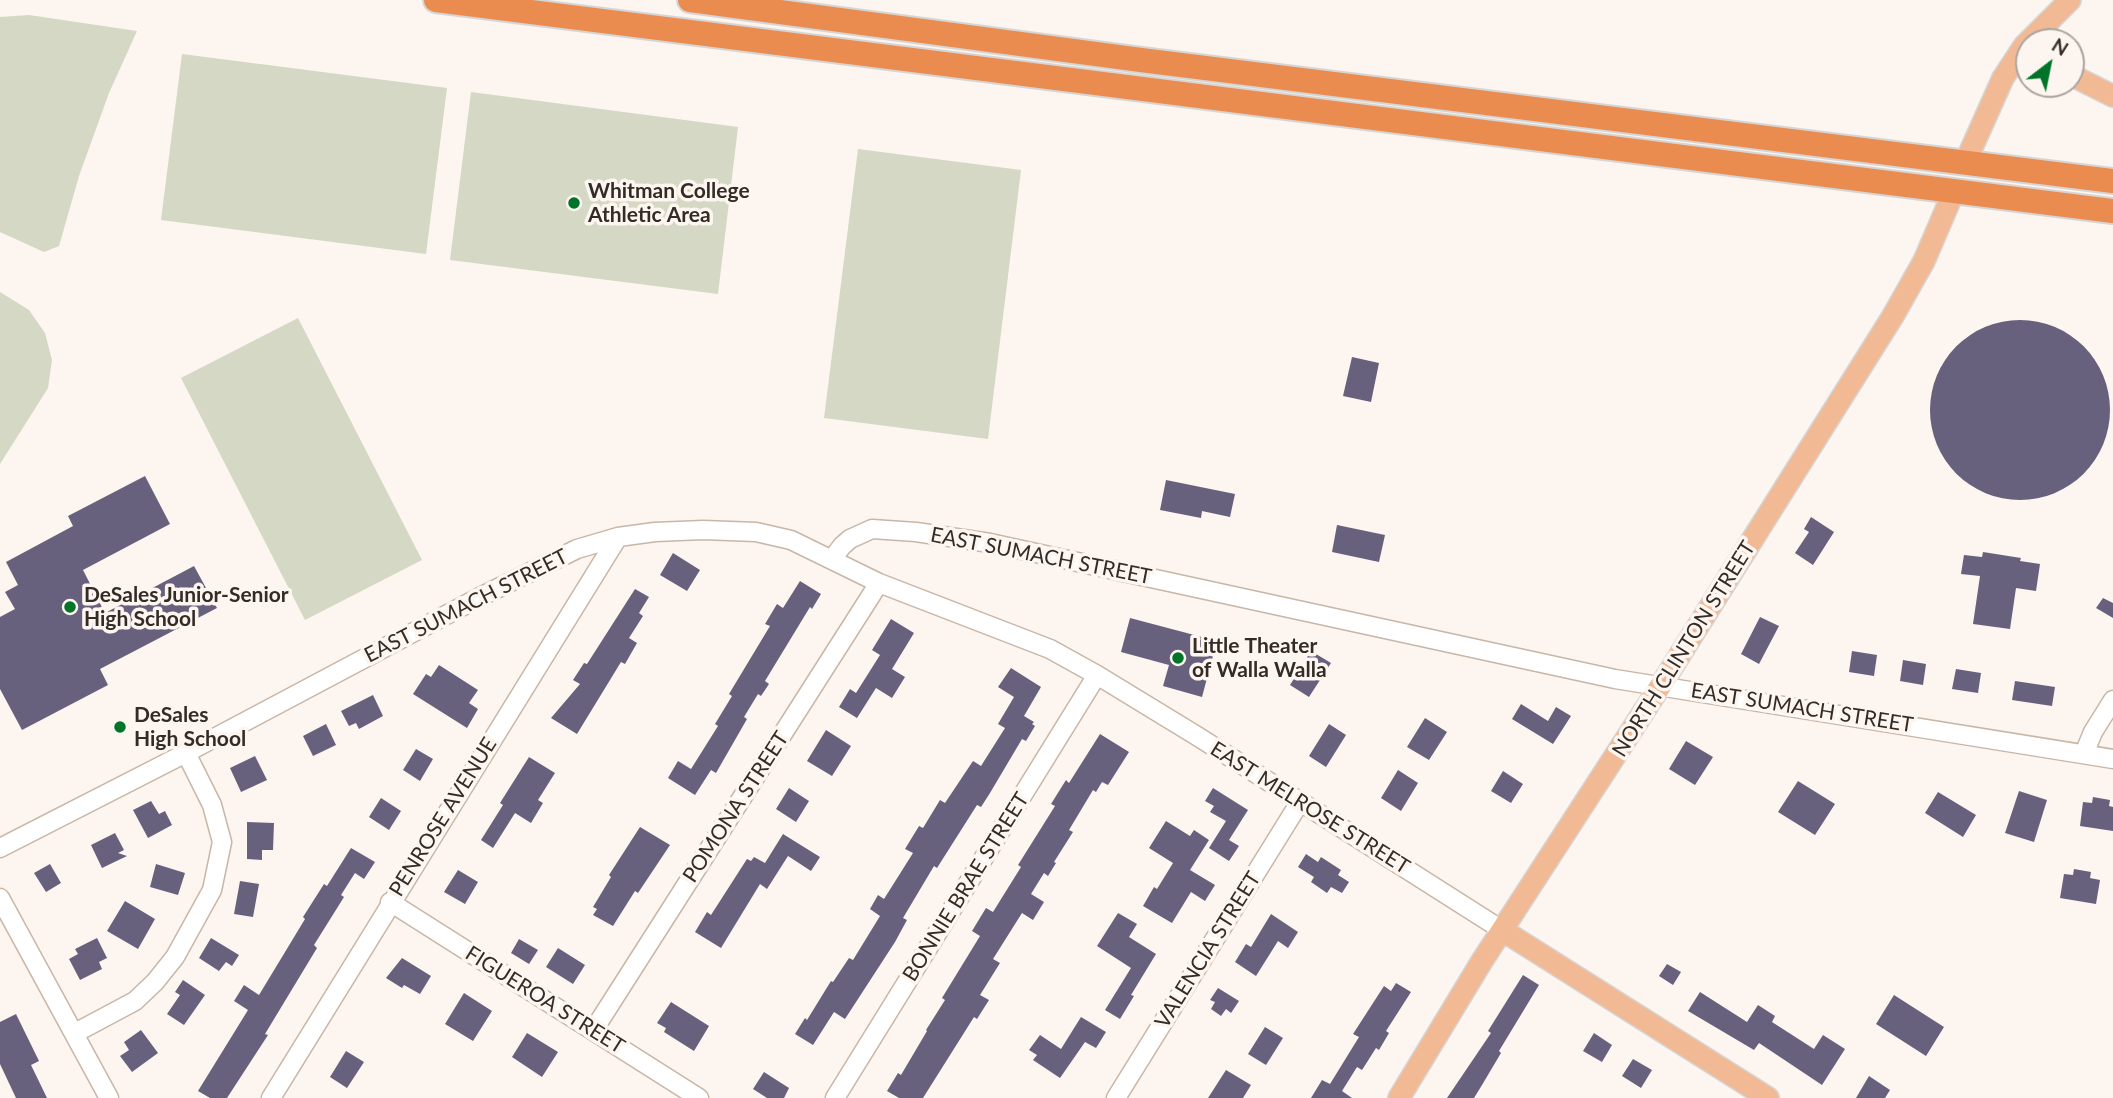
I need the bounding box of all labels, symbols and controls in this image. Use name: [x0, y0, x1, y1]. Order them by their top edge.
north arrow: [2015, 28, 2085, 98]
text: N: [2048, 33, 2073, 60]
place label: Whitman College Athletic Area: [588, 178, 750, 228]
marker: Whitman College Athletic Area: [566, 195, 582, 211]
street label: EAST SUMACH STREET: [928, 522, 1154, 590]
street label: NORTH CLINTON STREET: [1607, 536, 1761, 762]
street label: EAST SUMACH STREET: [360, 544, 572, 668]
place label: DeSales Junior-Senior High School: [84, 582, 289, 632]
marker: DeSales Junior-Senior High School: [62, 599, 78, 615]
place label: Little Theater of Walla Walla: [1192, 633, 1327, 683]
marker: Little Theater of Walla Walla: [1170, 650, 1186, 666]
street label: EAST SUMACH STREET: [1689, 678, 1915, 738]
place label: DeSales High School: [134, 702, 246, 752]
marker: DeSales High School: [112, 719, 128, 735]
street label: POMONA STREET: [678, 727, 794, 887]
street label: PENROSE AVENUE: [384, 733, 502, 901]
street label: EAST MELROSE STREET: [1206, 736, 1414, 880]
street label: BONNIE BRAE STREET: [898, 788, 1034, 986]
street label: VALENCIA STREET: [1150, 867, 1266, 1033]
street label: FIGUEROA STREET: [461, 941, 629, 1059]

